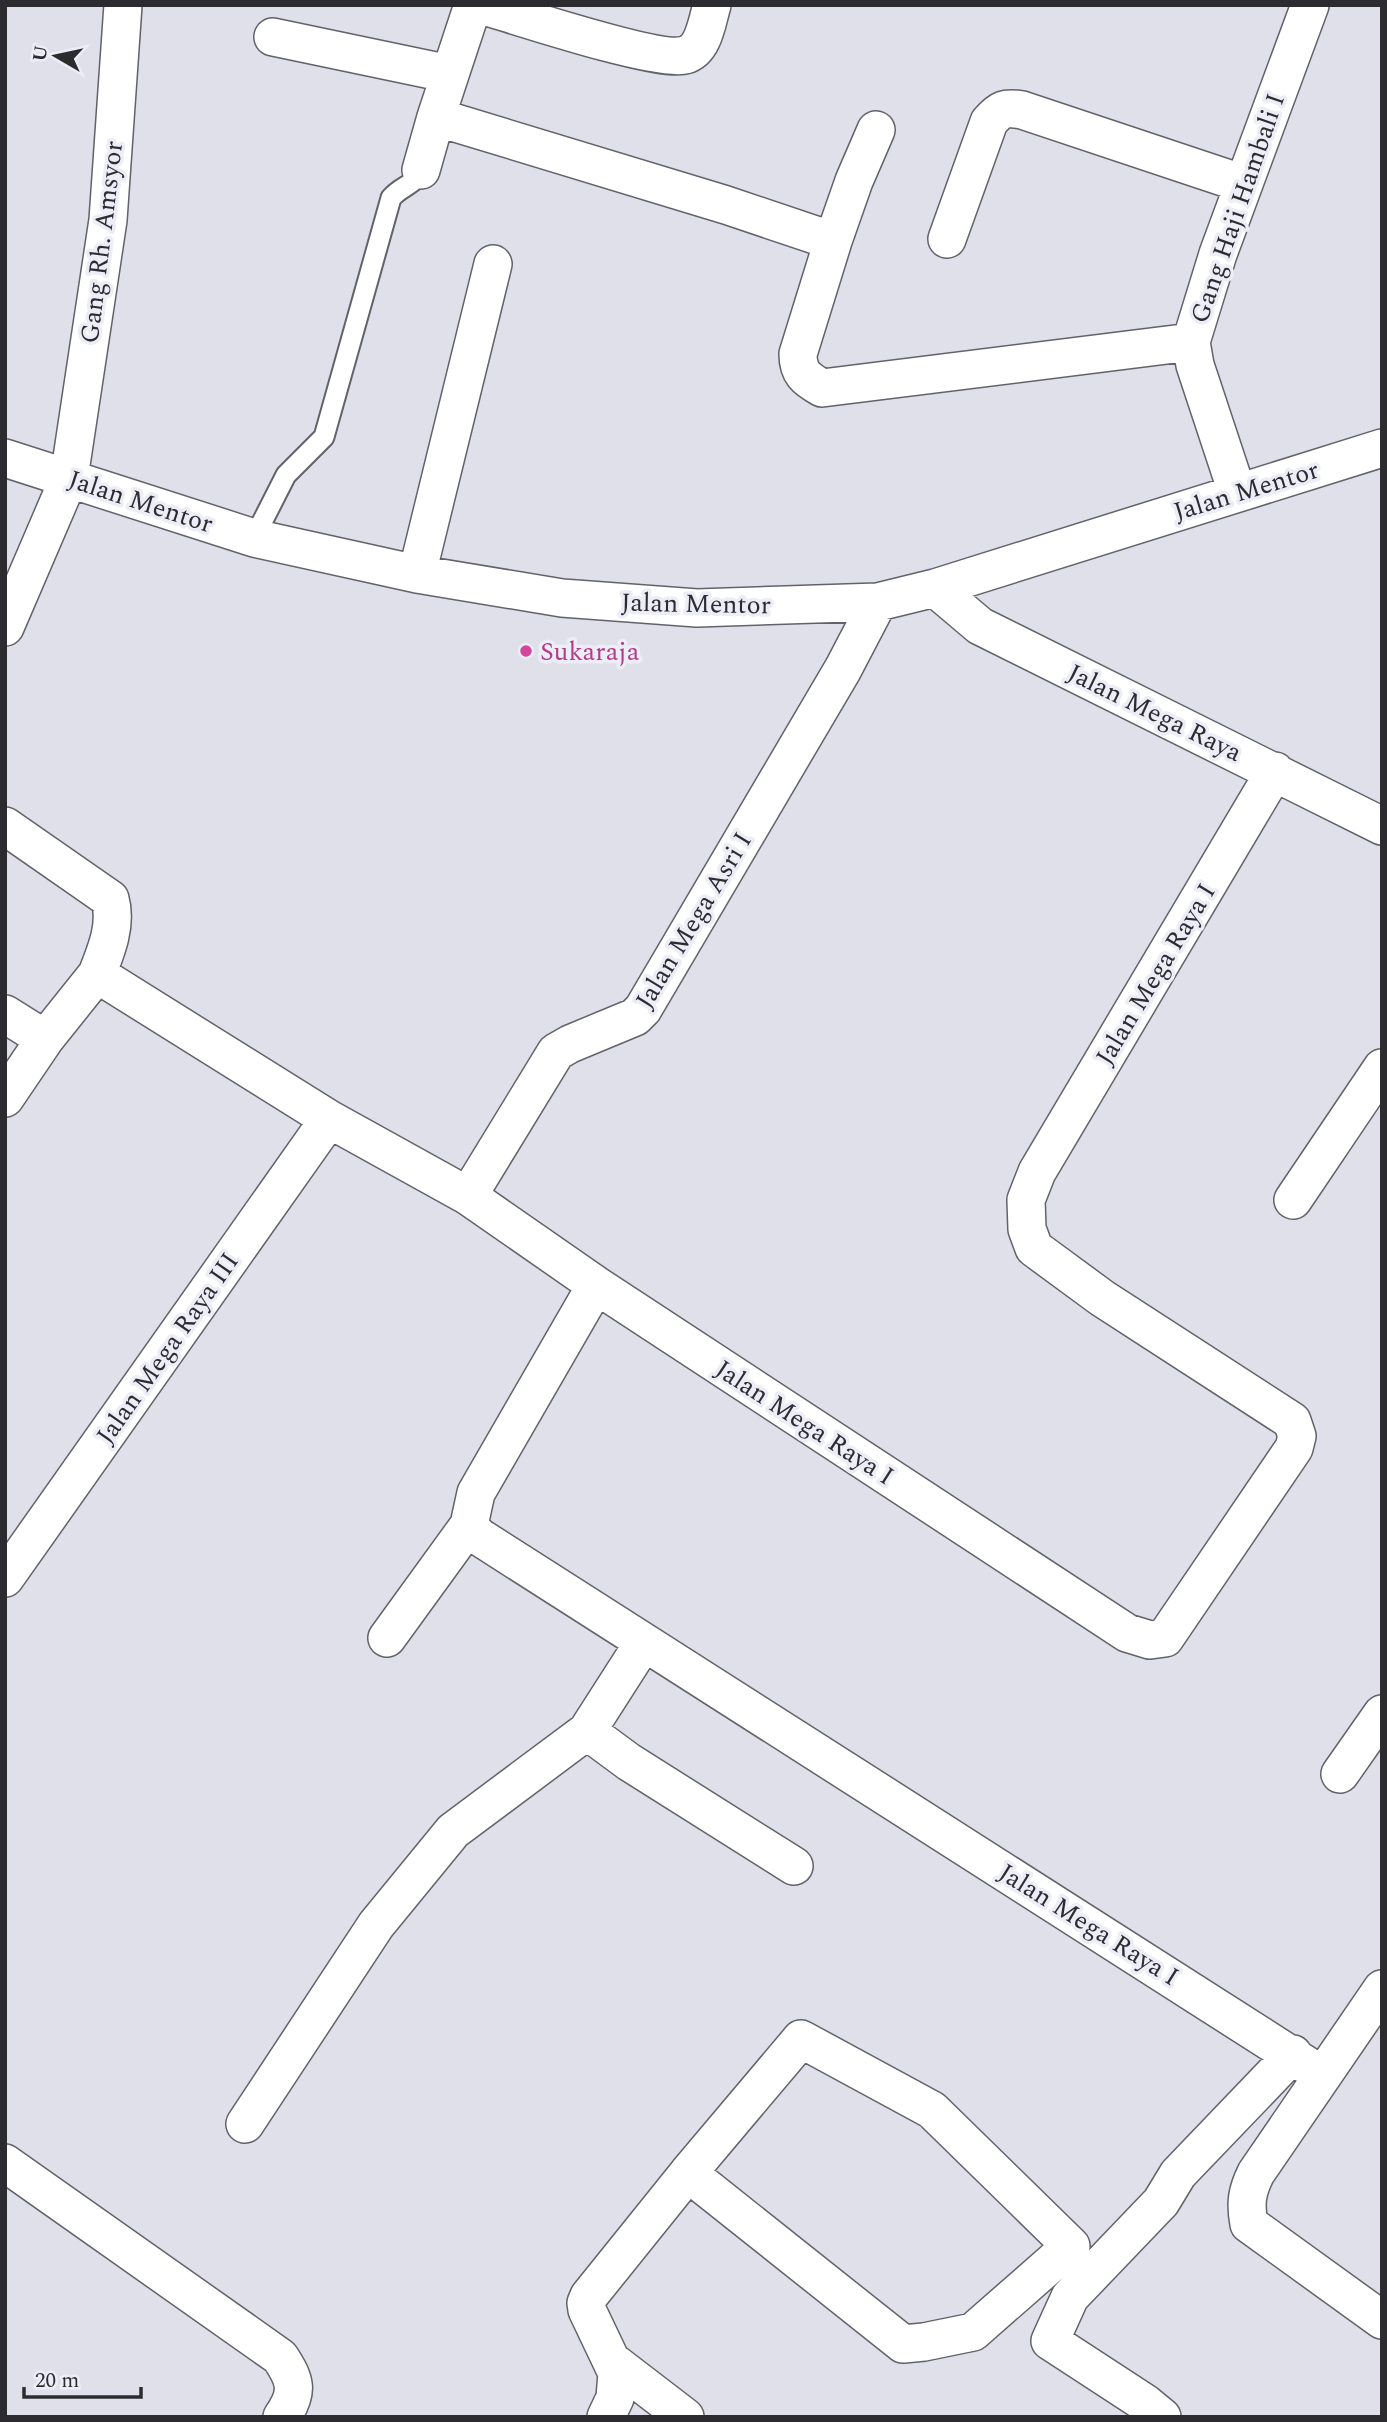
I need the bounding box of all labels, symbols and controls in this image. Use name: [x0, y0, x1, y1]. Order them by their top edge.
north arrow: [21, 21, 91, 91]
text: U: [25, 43, 56, 64]
street label: Gang Haji Hambali I: [1180, 88, 1296, 329]
street label: Gang Rh. Amsyor: [70, 139, 134, 346]
street label: Jalan Mentor: [1169, 450, 1324, 532]
street label: Jalan Mentor: [63, 460, 218, 544]
street label: Jalan Mentor: [621, 583, 771, 625]
place label: Sukaraja: [540, 632, 640, 672]
marker: Sukaraja: [518, 643, 534, 659]
street label: Jalan Mega Raya: [1060, 653, 1249, 773]
street label: Jalan Mega Asri I: [625, 824, 763, 1017]
street label: Jalan Mega Raya I: [1086, 876, 1226, 1073]
street label: Jalan Mega Raya III: [86, 1244, 249, 1453]
street label: Jalan Mega Raya I: [707, 1350, 902, 1496]
street label: Jalan Mega Raya I: [990, 1853, 1187, 1997]
scale bar: [24, 2356, 142, 2400]
text: 20 m: [35, 2365, 79, 2397]

